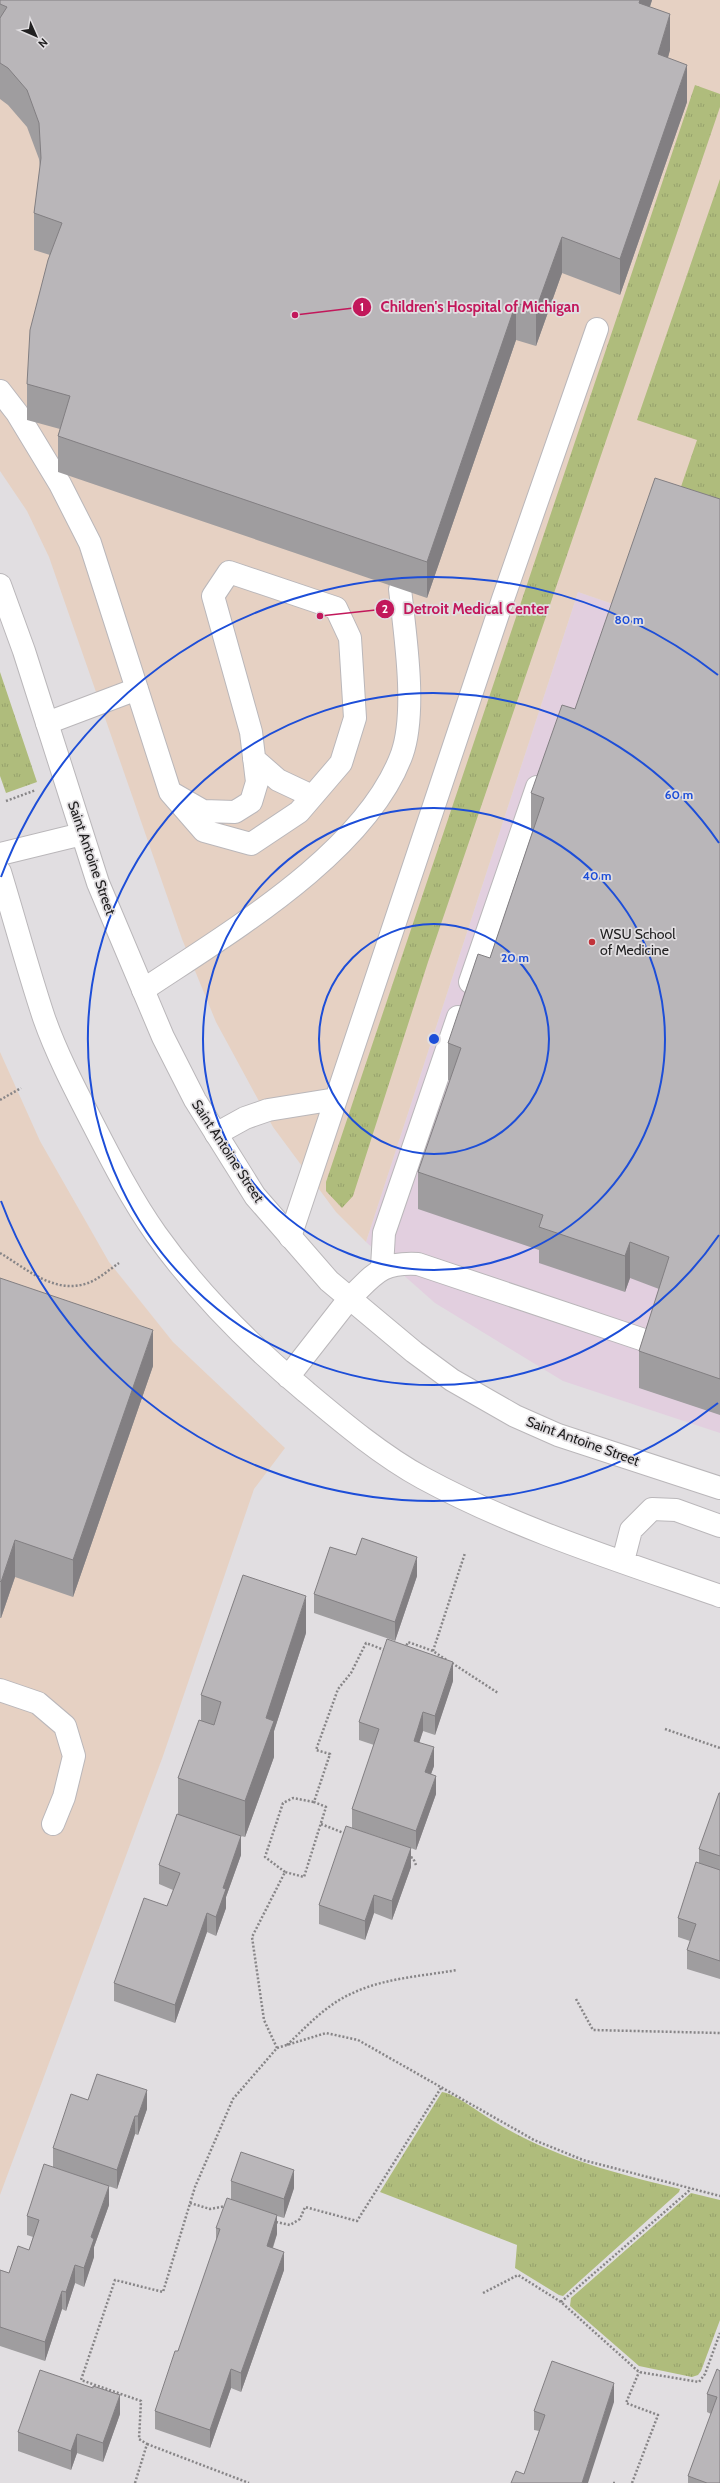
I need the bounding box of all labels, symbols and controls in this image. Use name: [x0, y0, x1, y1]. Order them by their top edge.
north arrow: [16, 16, 56, 56]
text: N: [35, 35, 51, 51]
callout: Children's Hospital of Michigan: [352, 293, 587, 320]
text: Children's Hospital of Michigan: [381, 298, 579, 316]
text: 1: [360, 299, 364, 314]
callout: Detroit Medical Center: [375, 595, 556, 622]
text: Detroit Medical Center: [403, 600, 549, 618]
text: 2: [382, 601, 388, 616]
text: 80 m: [615, 612, 643, 627]
text: 60 m: [665, 787, 693, 802]
street label: Saint Antoine Street: [64, 799, 120, 918]
text: 40 m: [582, 868, 612, 883]
place label: WSU School of Medicine: [600, 925, 676, 959]
marker: WSU School of Medicine: [587, 937, 597, 947]
text: 20 m: [501, 950, 529, 965]
centre of rings: [427, 1032, 441, 1046]
street label: Saint Antoine Street: [188, 1096, 268, 1206]
street label: Saint Antoine Street: [524, 1412, 642, 1470]

